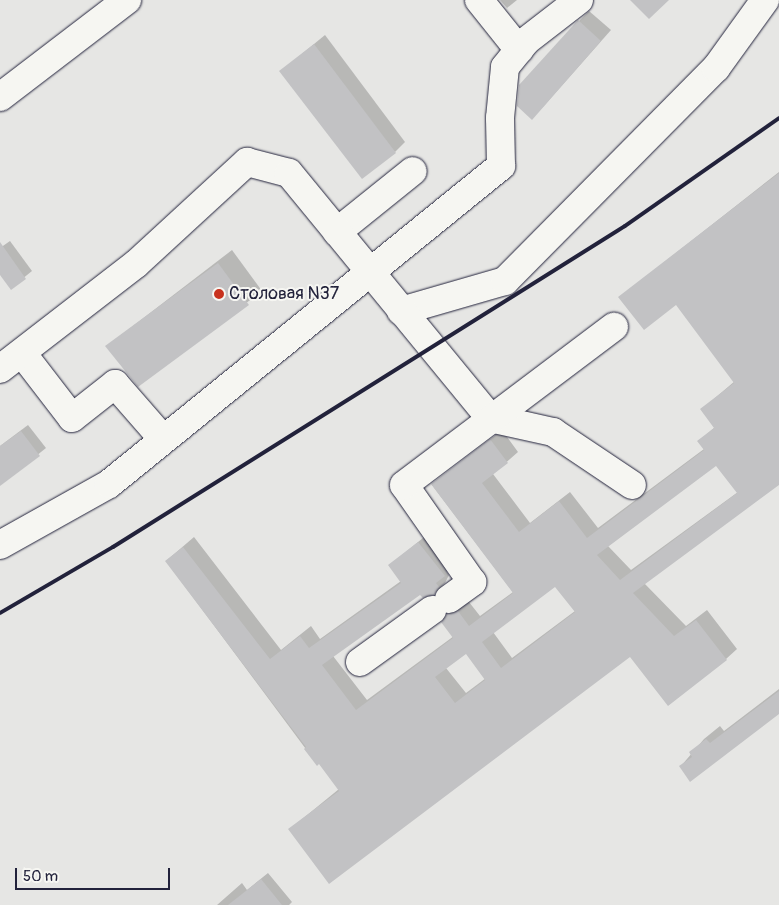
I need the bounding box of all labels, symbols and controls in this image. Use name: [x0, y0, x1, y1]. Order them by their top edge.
place label: Столовая N37: [229, 283, 339, 305]
marker: Столовая N37: [213, 288, 225, 300]
scale bar: [18, 858, 172, 890]
text: 50 m: [23, 867, 58, 886]

